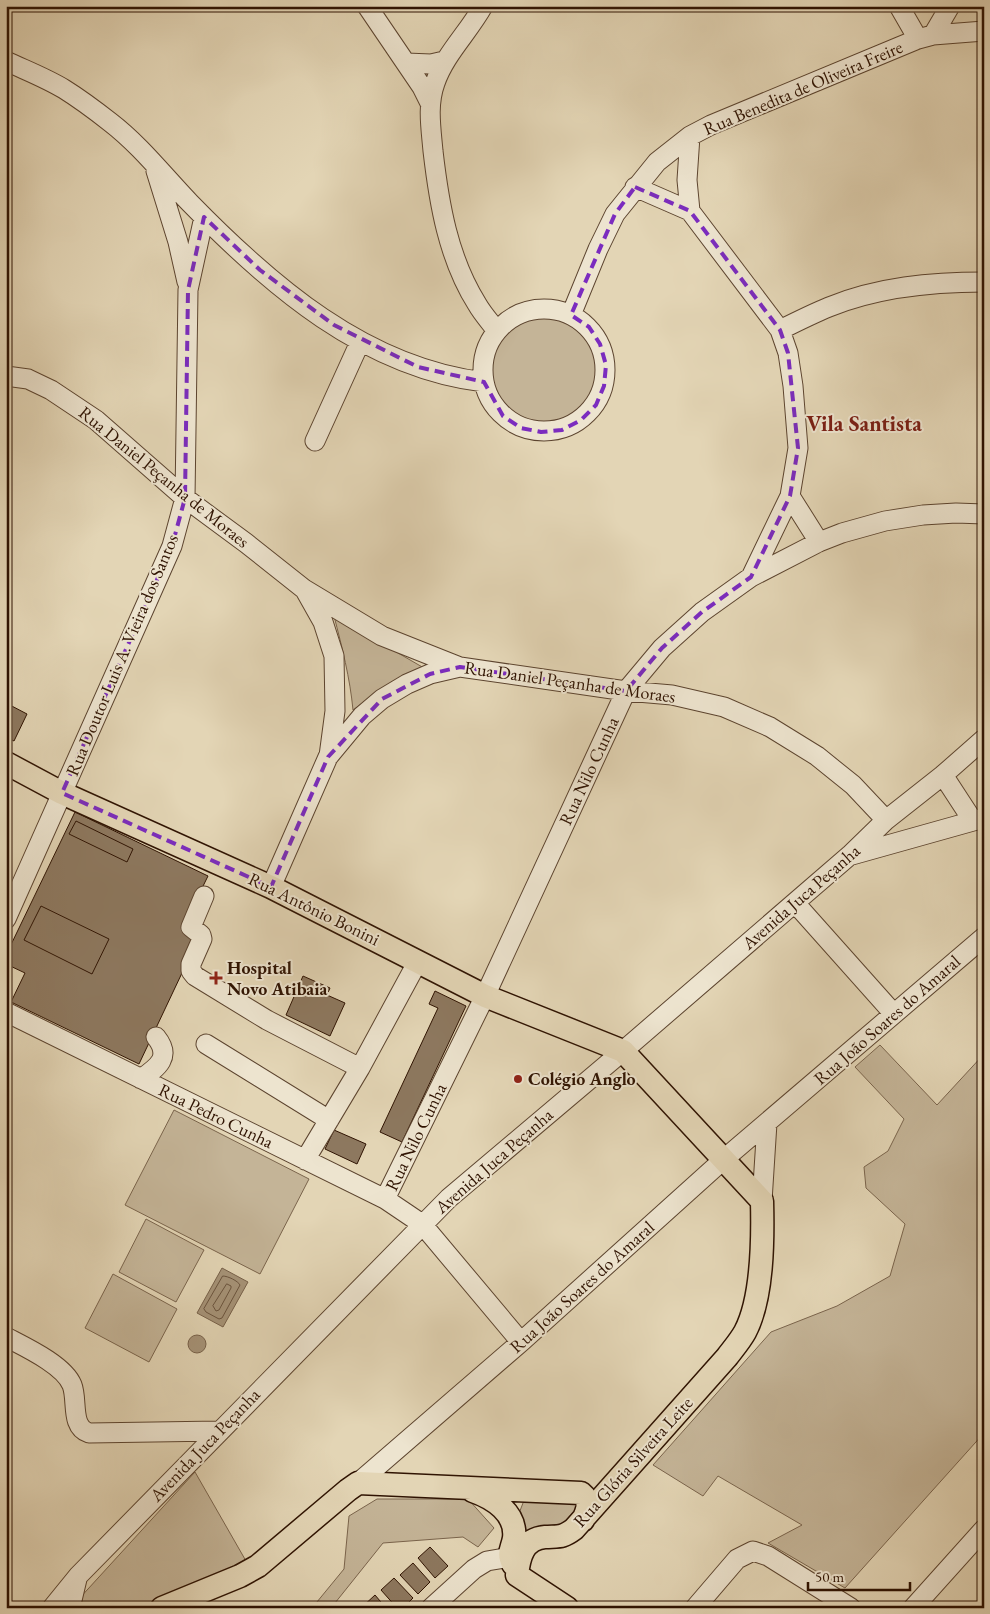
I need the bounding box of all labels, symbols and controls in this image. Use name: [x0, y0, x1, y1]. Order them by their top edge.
street label: Rua Benedita de Oliveira Freire: [700, 35, 906, 140]
street label: Rua Daniel Peçanha de Moraes: [74, 401, 254, 553]
district label: Vila Santista: [806, 409, 922, 438]
street label: Rua Doutor Luis A. Vieira dos Santos: [60, 530, 183, 779]
street label: Rua Daniel Peçanha de Moraes: [463, 655, 677, 708]
street label: Rua Nilo Cunha: [553, 712, 624, 829]
street label: Avenida Juca Peçanha: [736, 839, 865, 955]
street label: Rua Antônio Bonini: [245, 867, 384, 951]
street label: Rua João Soares do Amaral: [809, 950, 965, 1090]
place label: Hospital Novo Atibaia: [227, 956, 328, 1000]
marker: Hospital Novo Atibaia: [209, 971, 223, 985]
place label: Colégio Anglo: [528, 1067, 636, 1090]
marker: Colégio Anglo: [512, 1073, 524, 1085]
street label: Rua Pedro Cunha: [155, 1078, 278, 1154]
street label: Rua Nilo Cunha: [380, 1079, 452, 1194]
street label: Avenida Juca Peçanha: [429, 1103, 558, 1219]
street label: Rua João Soares do Amaral: [505, 1216, 659, 1358]
street label: Avenida Juca Peçanha: [144, 1382, 265, 1507]
street label: Rua Glória Silveira Leite: [568, 1392, 697, 1532]
scale bar: [808, 1559, 910, 1591]
text: 50 m: [815, 1567, 844, 1586]

